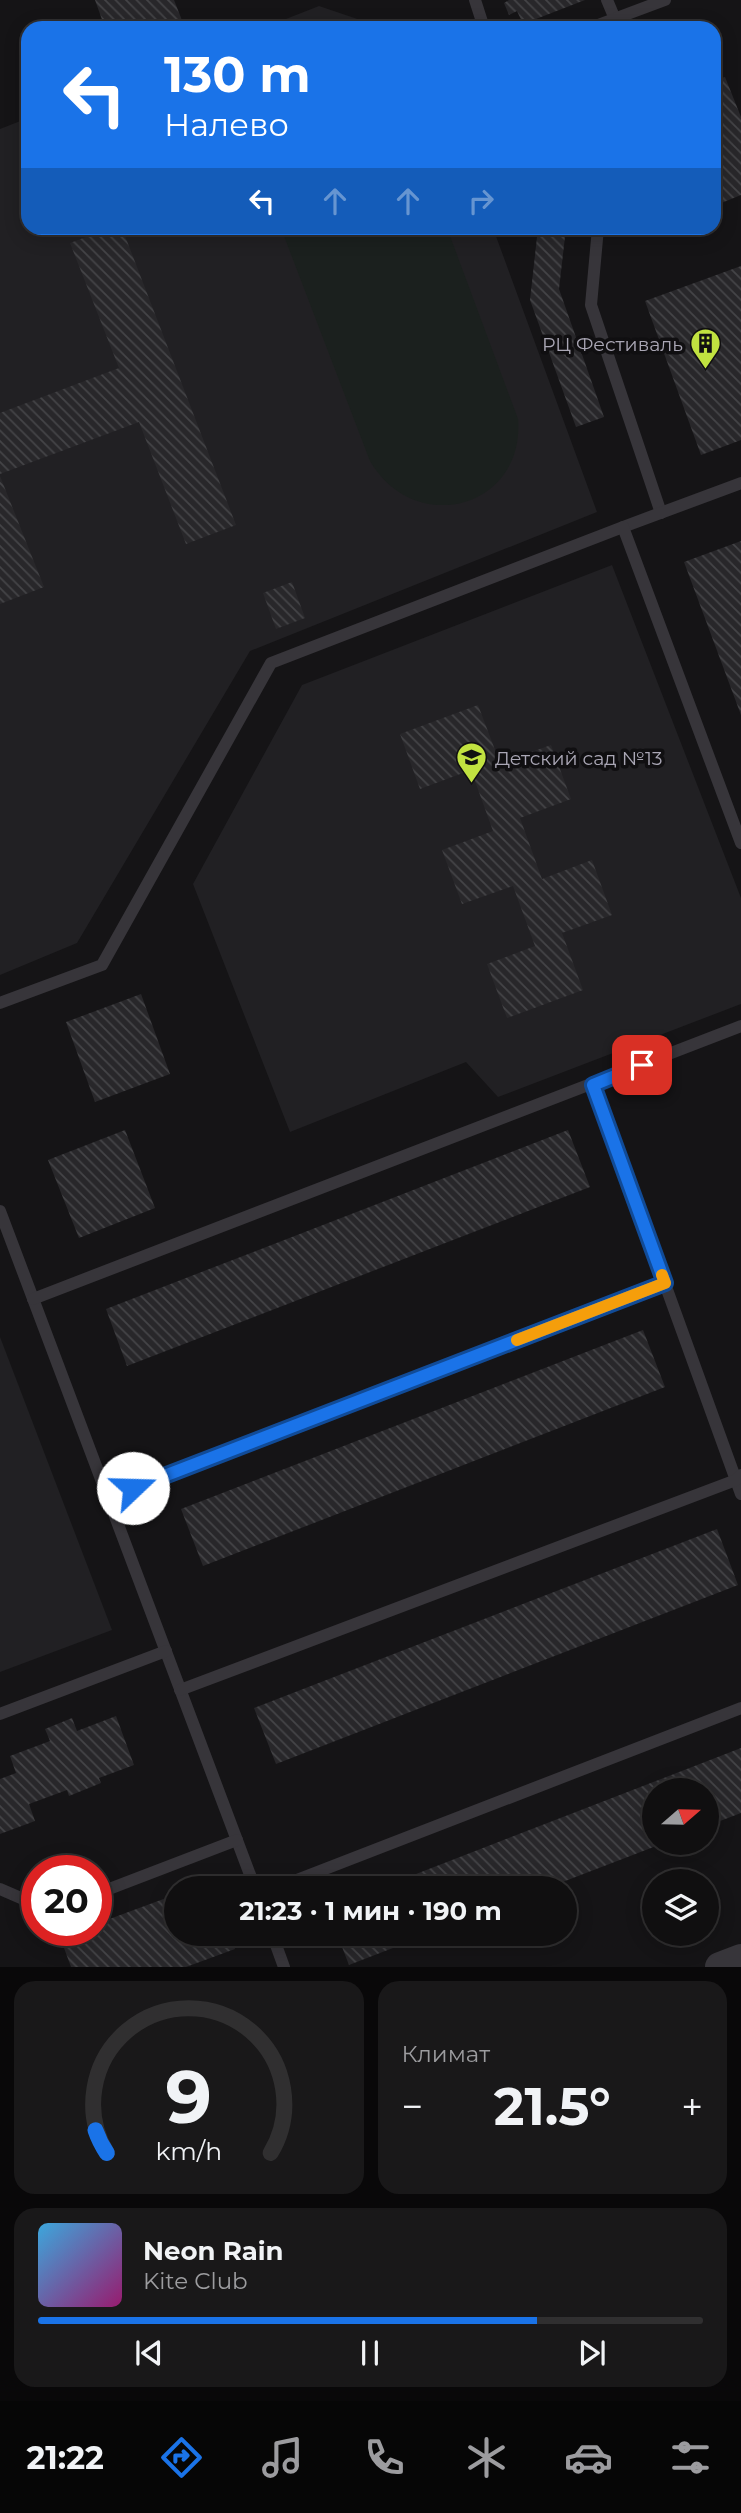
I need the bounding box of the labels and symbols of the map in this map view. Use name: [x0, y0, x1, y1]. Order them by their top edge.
building icon: РЦ Фестиваль: [689, 327, 723, 371]
place label: РЦ Фестиваль: [542, 333, 683, 356]
school or university icon: Детский сад №13: [455, 741, 489, 785]
place label: Детский сад №13: [495, 747, 663, 770]
pin: [612, 1035, 672, 1095]
position arrow: [96, 1451, 170, 1525]
north arrow: [642, 1778, 719, 1855]
speed limit sign: 20: [21, 1855, 112, 1946]

